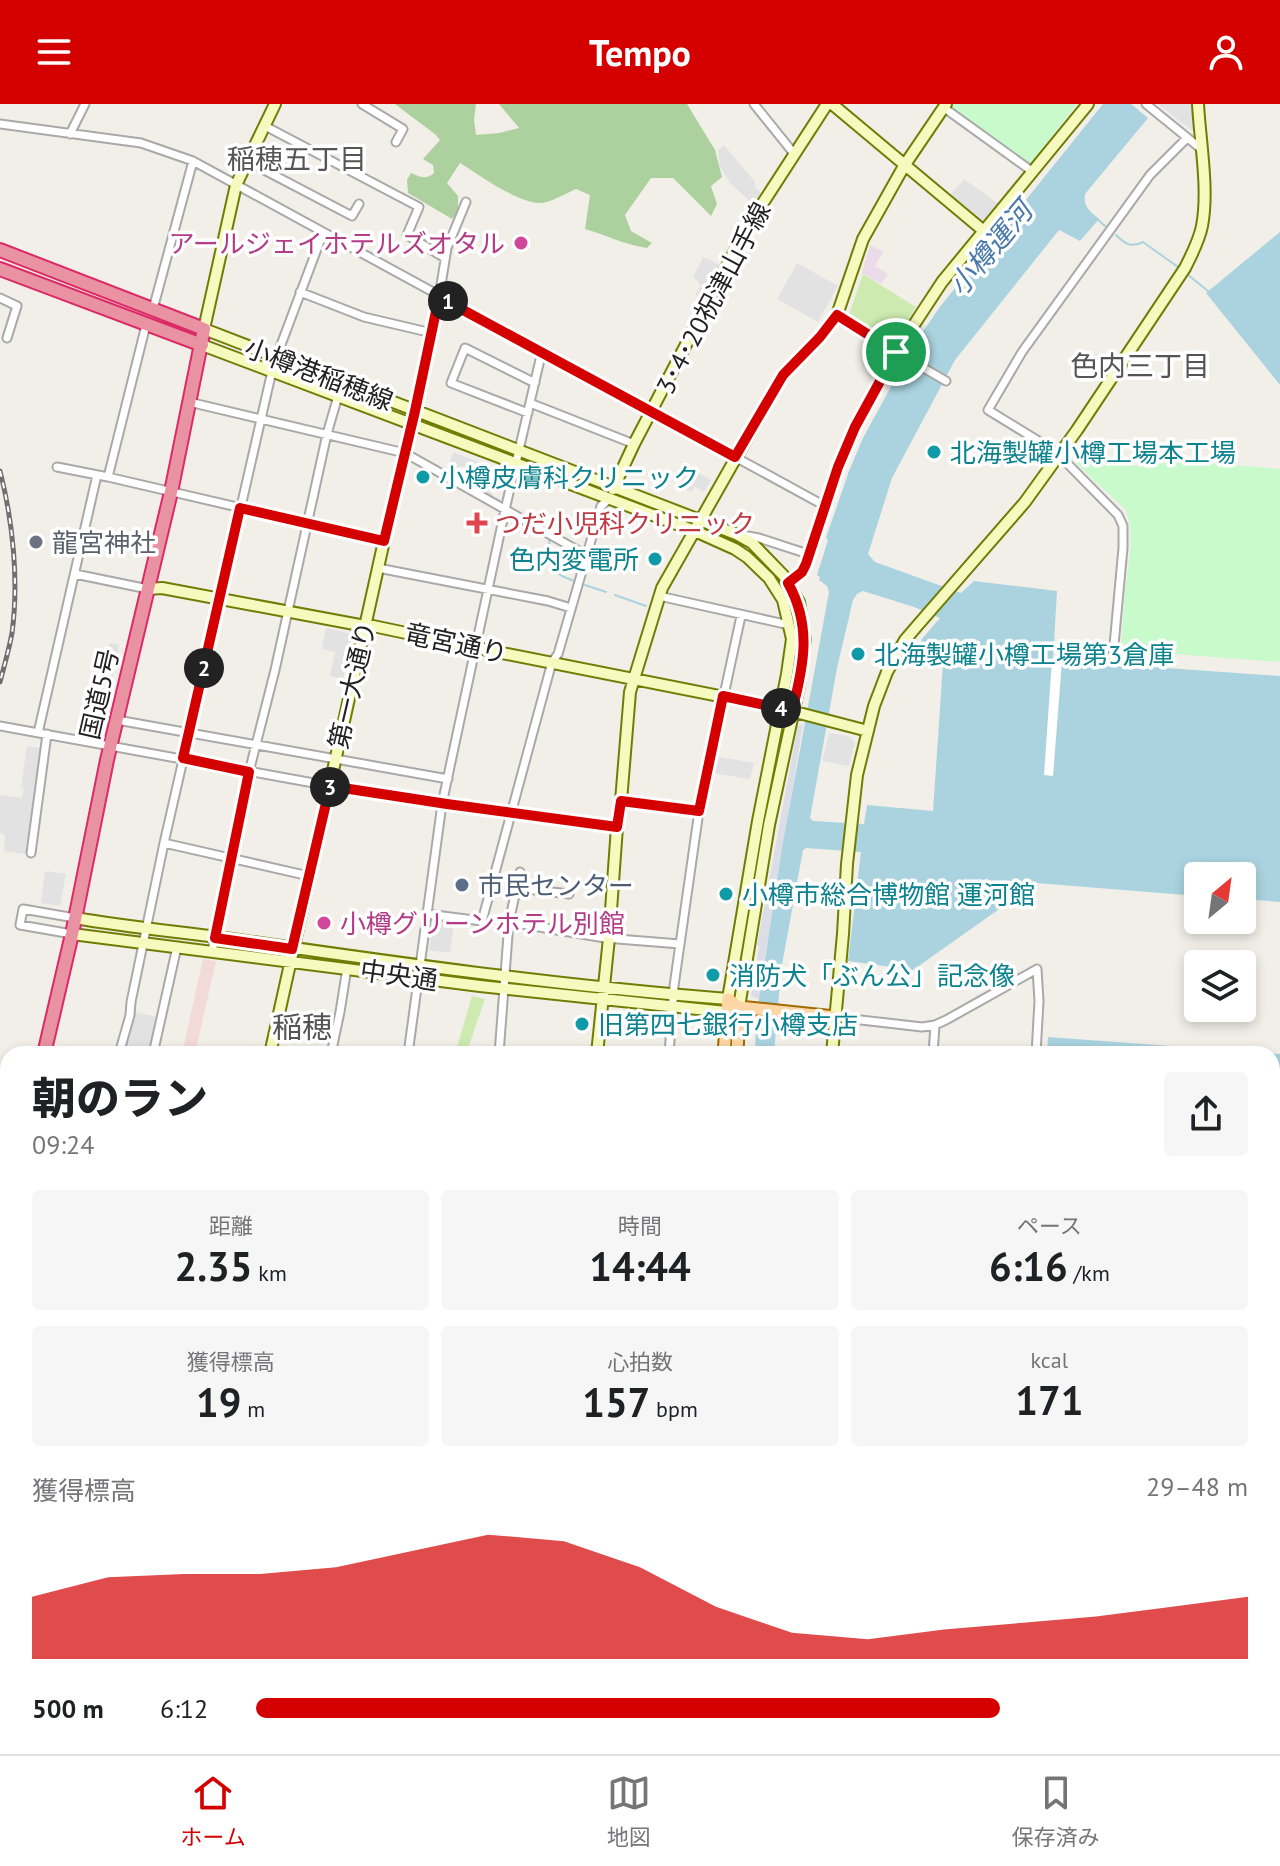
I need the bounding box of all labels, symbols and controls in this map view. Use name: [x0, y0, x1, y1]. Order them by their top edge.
text: Tempo: [589, 29, 691, 76]
icon: menu: [32, 30, 76, 74]
icon: person: [1204, 30, 1248, 74]
district label: 稲穂五丁目: [227, 140, 367, 177]
water label: 小樽運河: [940, 189, 1043, 303]
street label: 3･4･20祝津山手線: [649, 196, 777, 400]
place label: アールジェイホテルズオタル: [169, 227, 505, 260]
marker: アールジェイホテルズオタル: [512, 234, 530, 252]
pin: 1: [428, 281, 468, 321]
text: 1: [442, 287, 454, 315]
pin: [862, 318, 930, 386]
icon: arrive: [874, 330, 918, 374]
street label: 小樽港稲穂線: [240, 331, 398, 417]
district label: 色内三丁目: [1070, 347, 1210, 384]
place label: 北海製罐小樽工場本工場: [950, 436, 1236, 469]
marker: 北海製罐小樽工場本工場: [925, 443, 943, 461]
place label: 小樽皮膚科クリニック: [439, 461, 699, 494]
marker: 小樽皮膚科クリニック: [414, 468, 432, 486]
place label: つだ小児科クリニック: [495, 507, 755, 540]
marker: つだ小児科クリニック: [466, 512, 488, 534]
place label: 龍宮神社: [52, 526, 156, 559]
marker: 龍宮神社: [27, 533, 45, 551]
place label: 色内変電所: [509, 543, 639, 576]
marker: 色内変電所: [646, 550, 664, 568]
street label: 竜宮通り: [402, 616, 510, 670]
street label: 第一大通り: [321, 618, 383, 752]
place label: 北海製罐小樽工場第3倉庫: [874, 638, 1174, 671]
street label: 国道5号: [73, 645, 125, 743]
marker: 北海製罐小樽工場第3倉庫: [849, 645, 867, 663]
pin: 2: [184, 648, 224, 688]
text: 2: [198, 654, 210, 682]
pin: 4: [761, 688, 801, 728]
text: 4: [775, 694, 787, 722]
pin: 3: [310, 767, 350, 807]
text: 3: [324, 773, 336, 801]
north arrow: [1184, 862, 1256, 934]
map controls: [1184, 862, 1256, 1022]
place label: 市民センター: [478, 869, 634, 902]
marker: 市民センター: [453, 876, 471, 894]
place label: 小樽市総合博物館 運河館: [742, 878, 1035, 911]
marker: 小樽市総合博物館 運河館: [717, 885, 735, 903]
place label: 小樽グリーンホテル別館: [340, 907, 625, 940]
marker: 小樽グリーンホテル別館: [315, 914, 333, 932]
button: layers: [1184, 950, 1256, 1022]
street label: 中央通: [358, 953, 440, 997]
place label: 消防犬「ぶん公」記念像: [729, 959, 1015, 992]
marker: 消防犬「ぶん公」記念像: [704, 966, 722, 984]
district label: 稲穂: [272, 1007, 332, 1046]
place label: 旧第四七銀行小樽支店: [598, 1008, 858, 1041]
marker: 旧第四七銀行小樽支店: [573, 1015, 591, 1033]
text: 朝のラン: [32, 1069, 208, 1126]
button: share: [1164, 1072, 1248, 1156]
text: 09:24: [32, 1128, 94, 1161]
text: 距離: [209, 1212, 253, 1240]
text: 時間: [618, 1212, 662, 1240]
text: ペース: [1017, 1212, 1082, 1240]
text: 2.35: [175, 1240, 252, 1292]
text: 14:44: [589, 1240, 691, 1292]
text: 6:16: [989, 1240, 1068, 1292]
text: km: [252, 1259, 287, 1287]
text: /km: [1068, 1259, 1110, 1287]
text: kcal: [1031, 1346, 1068, 1374]
text: 獲得標高: [187, 1348, 275, 1376]
text: 心拍数: [607, 1348, 673, 1376]
text: 171: [1015, 1374, 1083, 1426]
text: 19: [196, 1376, 241, 1428]
text: 157: [582, 1376, 650, 1428]
text: m: [241, 1395, 265, 1423]
text: bpm: [650, 1395, 698, 1423]
text: 29–48 m: [1146, 1470, 1248, 1503]
text: 獲得標高: [32, 1474, 136, 1507]
text: 500 m: [32, 1692, 104, 1725]
text: 6:12: [160, 1692, 208, 1725]
tab: ホーム: [180, 1771, 246, 1851]
tab: 地図: [607, 1771, 651, 1851]
tab: 保存済み: [1012, 1771, 1100, 1851]

